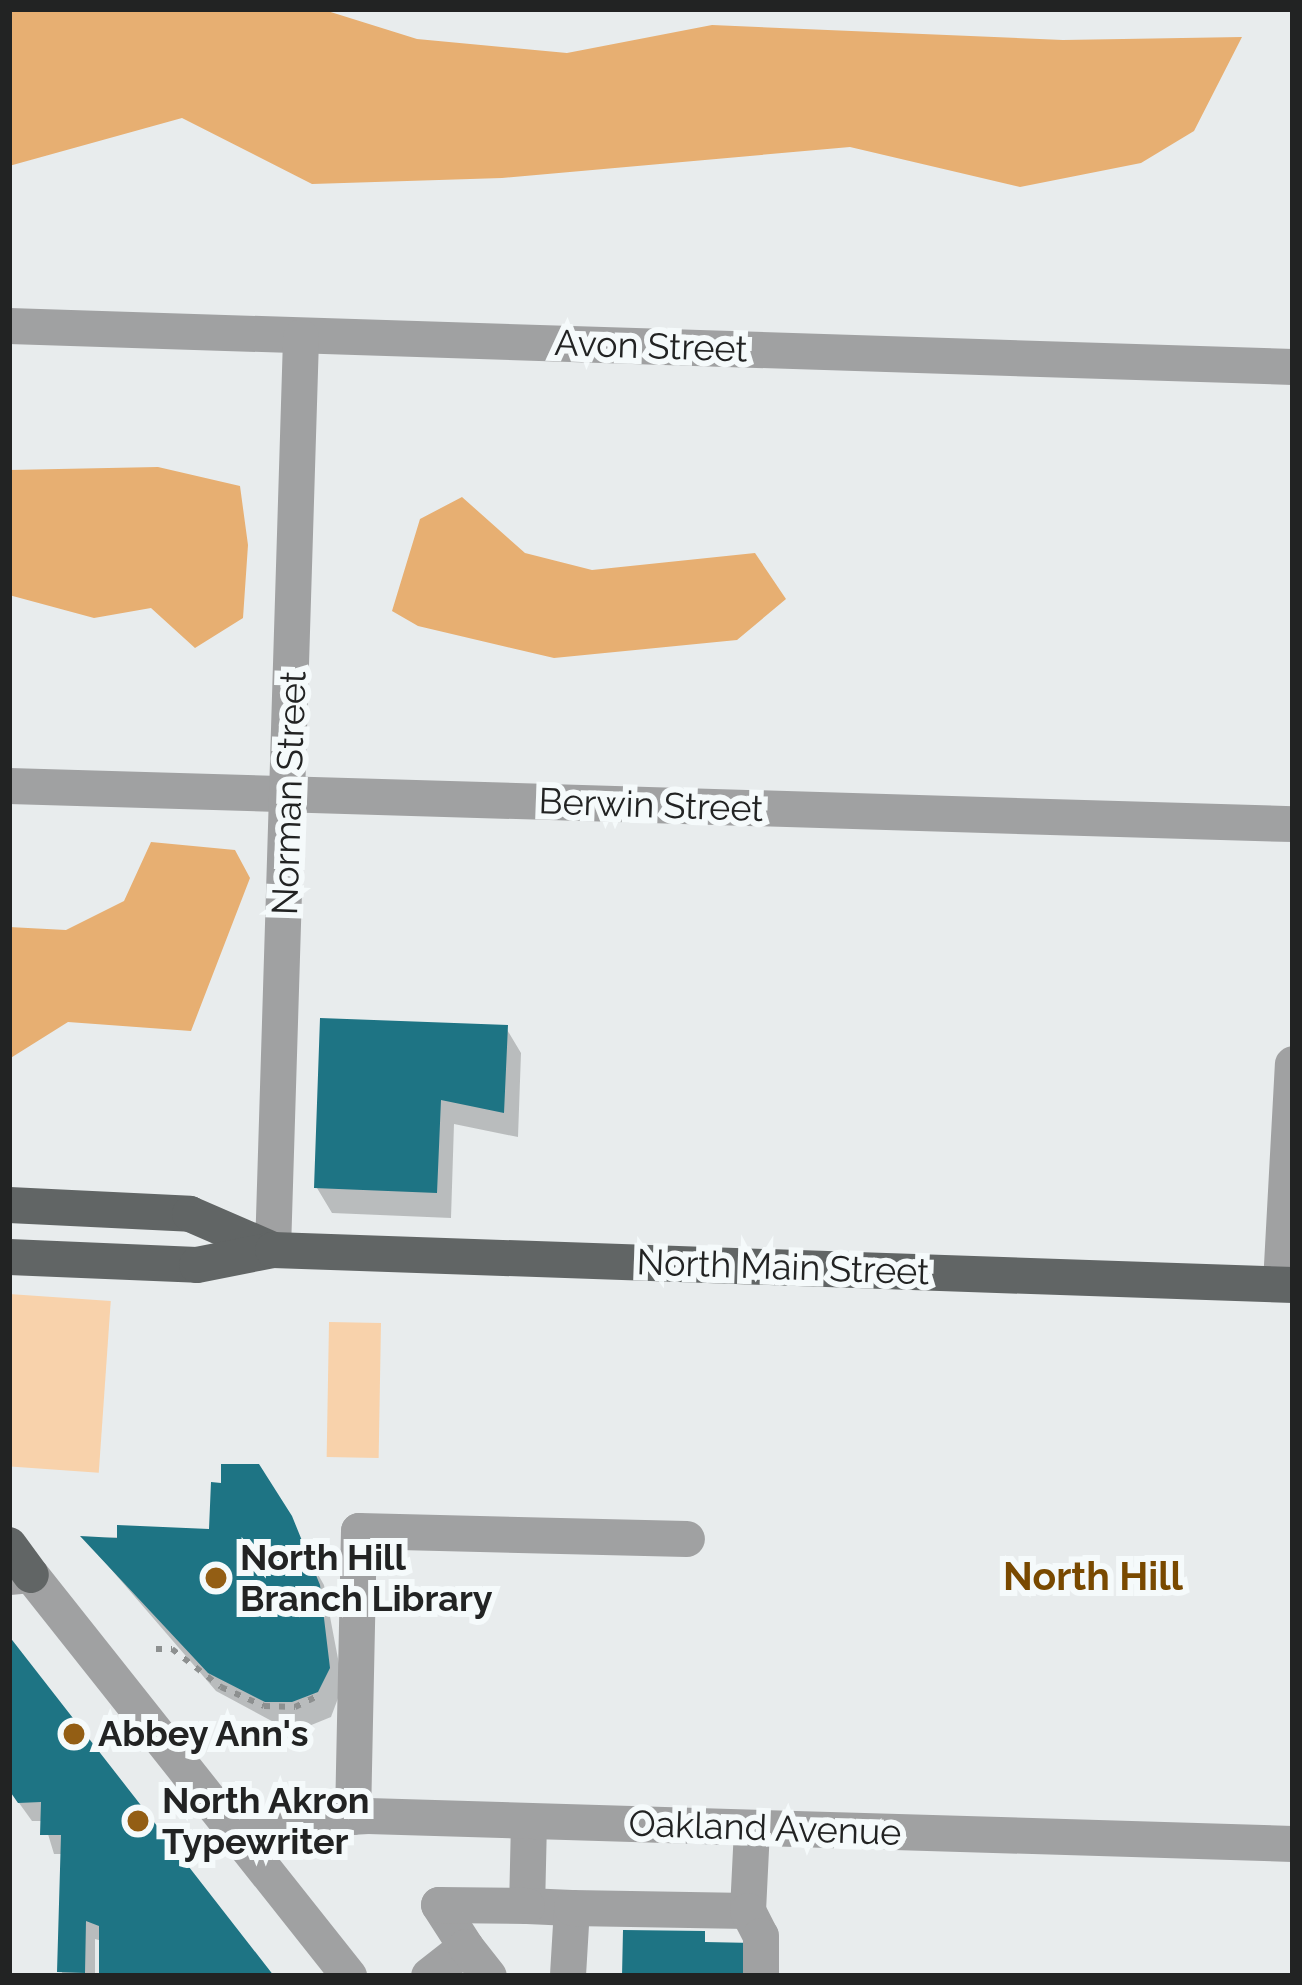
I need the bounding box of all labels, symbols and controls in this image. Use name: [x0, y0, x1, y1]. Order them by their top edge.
street label: Avon Street: [554, 321, 748, 371]
street label: Norman Street: [263, 670, 315, 916]
street label: Berwin Street: [538, 779, 764, 831]
street label: North Main Street: [636, 1240, 930, 1294]
place label: North Hill Branch Library: [240, 1535, 493, 1620]
district label: North Hill: [1003, 1553, 1183, 1599]
marker: North Hill Branch Library: [203, 1565, 229, 1591]
place label: Abbey Ann's: [98, 1712, 310, 1756]
marker: Abbey Ann's: [61, 1721, 87, 1747]
place label: North Akron Typewriter: [162, 1778, 371, 1863]
street label: Oakland Avenue: [627, 1802, 903, 1854]
marker: North Akron Typewriter: [125, 1808, 151, 1834]

